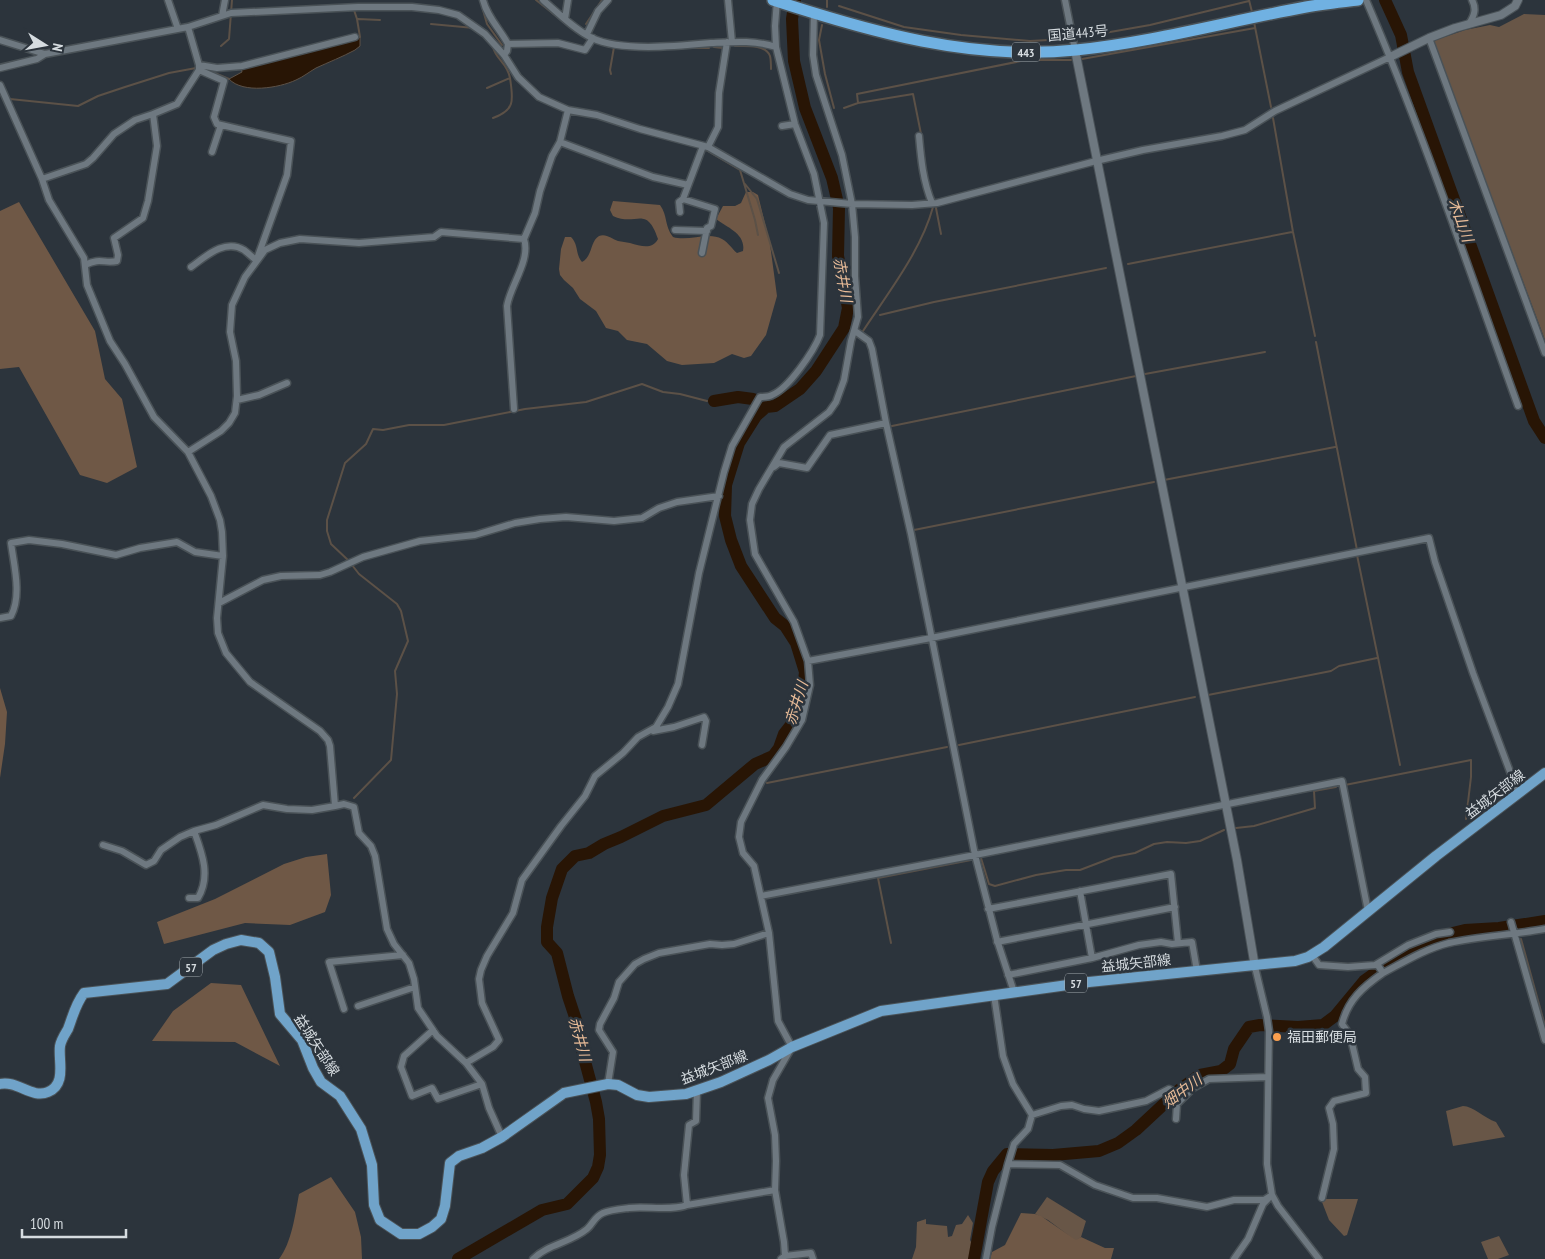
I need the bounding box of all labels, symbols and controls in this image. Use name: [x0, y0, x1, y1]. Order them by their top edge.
north arrow: [20, 20, 70, 70]
street label: 国道443号: [1047, 21, 1109, 45]
text: N: [48, 42, 67, 53]
road number: 443: [1012, 42, 1040, 62]
water label: 木山川: [1444, 196, 1478, 246]
water label: 赤井川: [830, 256, 857, 306]
water label: 赤井川: [780, 677, 812, 727]
street label: 益城矢部線: [1462, 766, 1528, 822]
street label: 益城矢部線: [1100, 950, 1172, 976]
road number: 57: [180, 958, 202, 976]
road number: 57: [1065, 974, 1087, 992]
street label: 益城矢部線: [290, 1011, 344, 1079]
water label: 赤井川: [565, 1015, 596, 1065]
place label: 福田郵便局: [1287, 1028, 1357, 1046]
marker: 福田郵便局: [1271, 1031, 1283, 1043]
street label: 益城矢部線: [678, 1046, 750, 1088]
water label: 畑中川: [1158, 1069, 1207, 1112]
scale bar: [22, 1206, 126, 1238]
text: 100 m: [30, 1214, 63, 1233]

